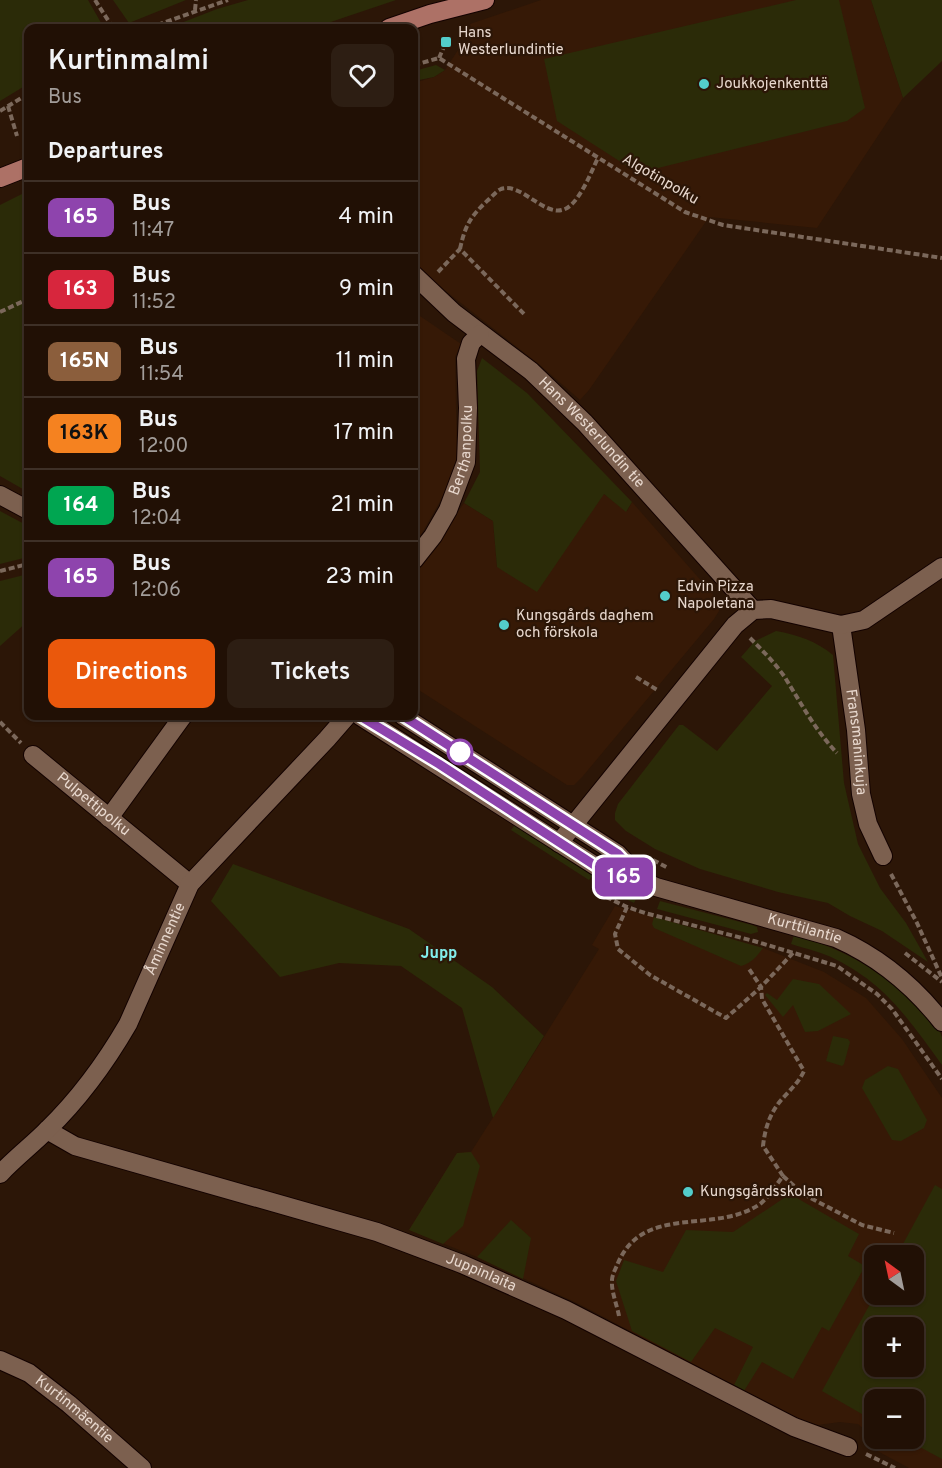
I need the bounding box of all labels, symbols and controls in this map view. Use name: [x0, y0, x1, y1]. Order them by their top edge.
place label: Hans Westerlundintie: [458, 24, 563, 60]
marker: Hans Westerlundintie: [439, 35, 453, 49]
text: Kurtinmalmi: [48, 44, 209, 80]
button: heart: [331, 44, 394, 107]
place label: Joukkojenkenttä: [716, 75, 828, 94]
marker: Joukkojenkenttä: [697, 77, 711, 91]
text: Bus: [48, 85, 82, 111]
text: Departures: [48, 139, 164, 166]
street label: Algotinpolku: [618, 150, 702, 210]
text: Bus: [132, 191, 171, 218]
text: 165: [64, 204, 98, 231]
text: 4 min: [339, 204, 394, 231]
text: 11:47: [132, 218, 174, 244]
text: Bus: [132, 263, 171, 290]
text: 163: [64, 276, 98, 303]
text: 9 min: [339, 276, 394, 303]
text: 11:52: [132, 290, 176, 316]
text: Bus: [139, 335, 178, 362]
text: 165N: [60, 348, 109, 375]
text: 11 min: [336, 348, 394, 375]
text: 11:54: [139, 362, 184, 388]
street label: Hans Westerlundin tie: [534, 373, 649, 492]
street label: Berthanpolku: [445, 405, 478, 498]
text: Bus: [139, 407, 178, 434]
text: 163K: [60, 420, 109, 447]
text: 17 min: [334, 420, 394, 447]
text: 12:00: [139, 434, 188, 460]
text: Bus: [132, 479, 171, 506]
text: 164: [64, 492, 98, 519]
text: 21 min: [331, 492, 394, 519]
text: 12:04: [132, 506, 181, 532]
text: Bus: [132, 551, 171, 578]
text: 165: [64, 564, 98, 591]
text: 23 min: [326, 564, 394, 591]
text: 12:06: [132, 578, 181, 604]
place label: Edvin Pizza Napoletana: [677, 578, 754, 614]
marker: Edvin Pizza Napoletana: [658, 589, 672, 603]
place label: Kungsgårds daghem och förskola: [516, 607, 654, 643]
marker: Kungsgårds daghem och förskola: [497, 618, 511, 632]
button: Directions: [48, 639, 215, 708]
button: Tickets: [227, 639, 394, 708]
street label: Fransmaninkuja: [841, 688, 871, 796]
unlabelled marker: [447, 739, 473, 765]
street label: Pulpettipolku: [52, 769, 134, 840]
line badge: 165: [590, 858, 658, 896]
text: 165: [607, 864, 641, 891]
street label: Åminnentie: [141, 900, 190, 979]
street label: Kurttilantie: [765, 909, 845, 949]
district label: Jupp: [421, 944, 457, 964]
place label: Kungsgårdsskolan: [700, 1183, 823, 1202]
marker: Kungsgårdsskolan: [681, 1185, 695, 1199]
north arrow: [864, 1245, 924, 1305]
map controls: [864, 1245, 924, 1449]
street label: Juppinlaita: [443, 1249, 519, 1296]
button: +: [864, 1317, 924, 1377]
street label: Kurtinmäentie: [31, 1372, 117, 1448]
button: −: [864, 1389, 924, 1449]

